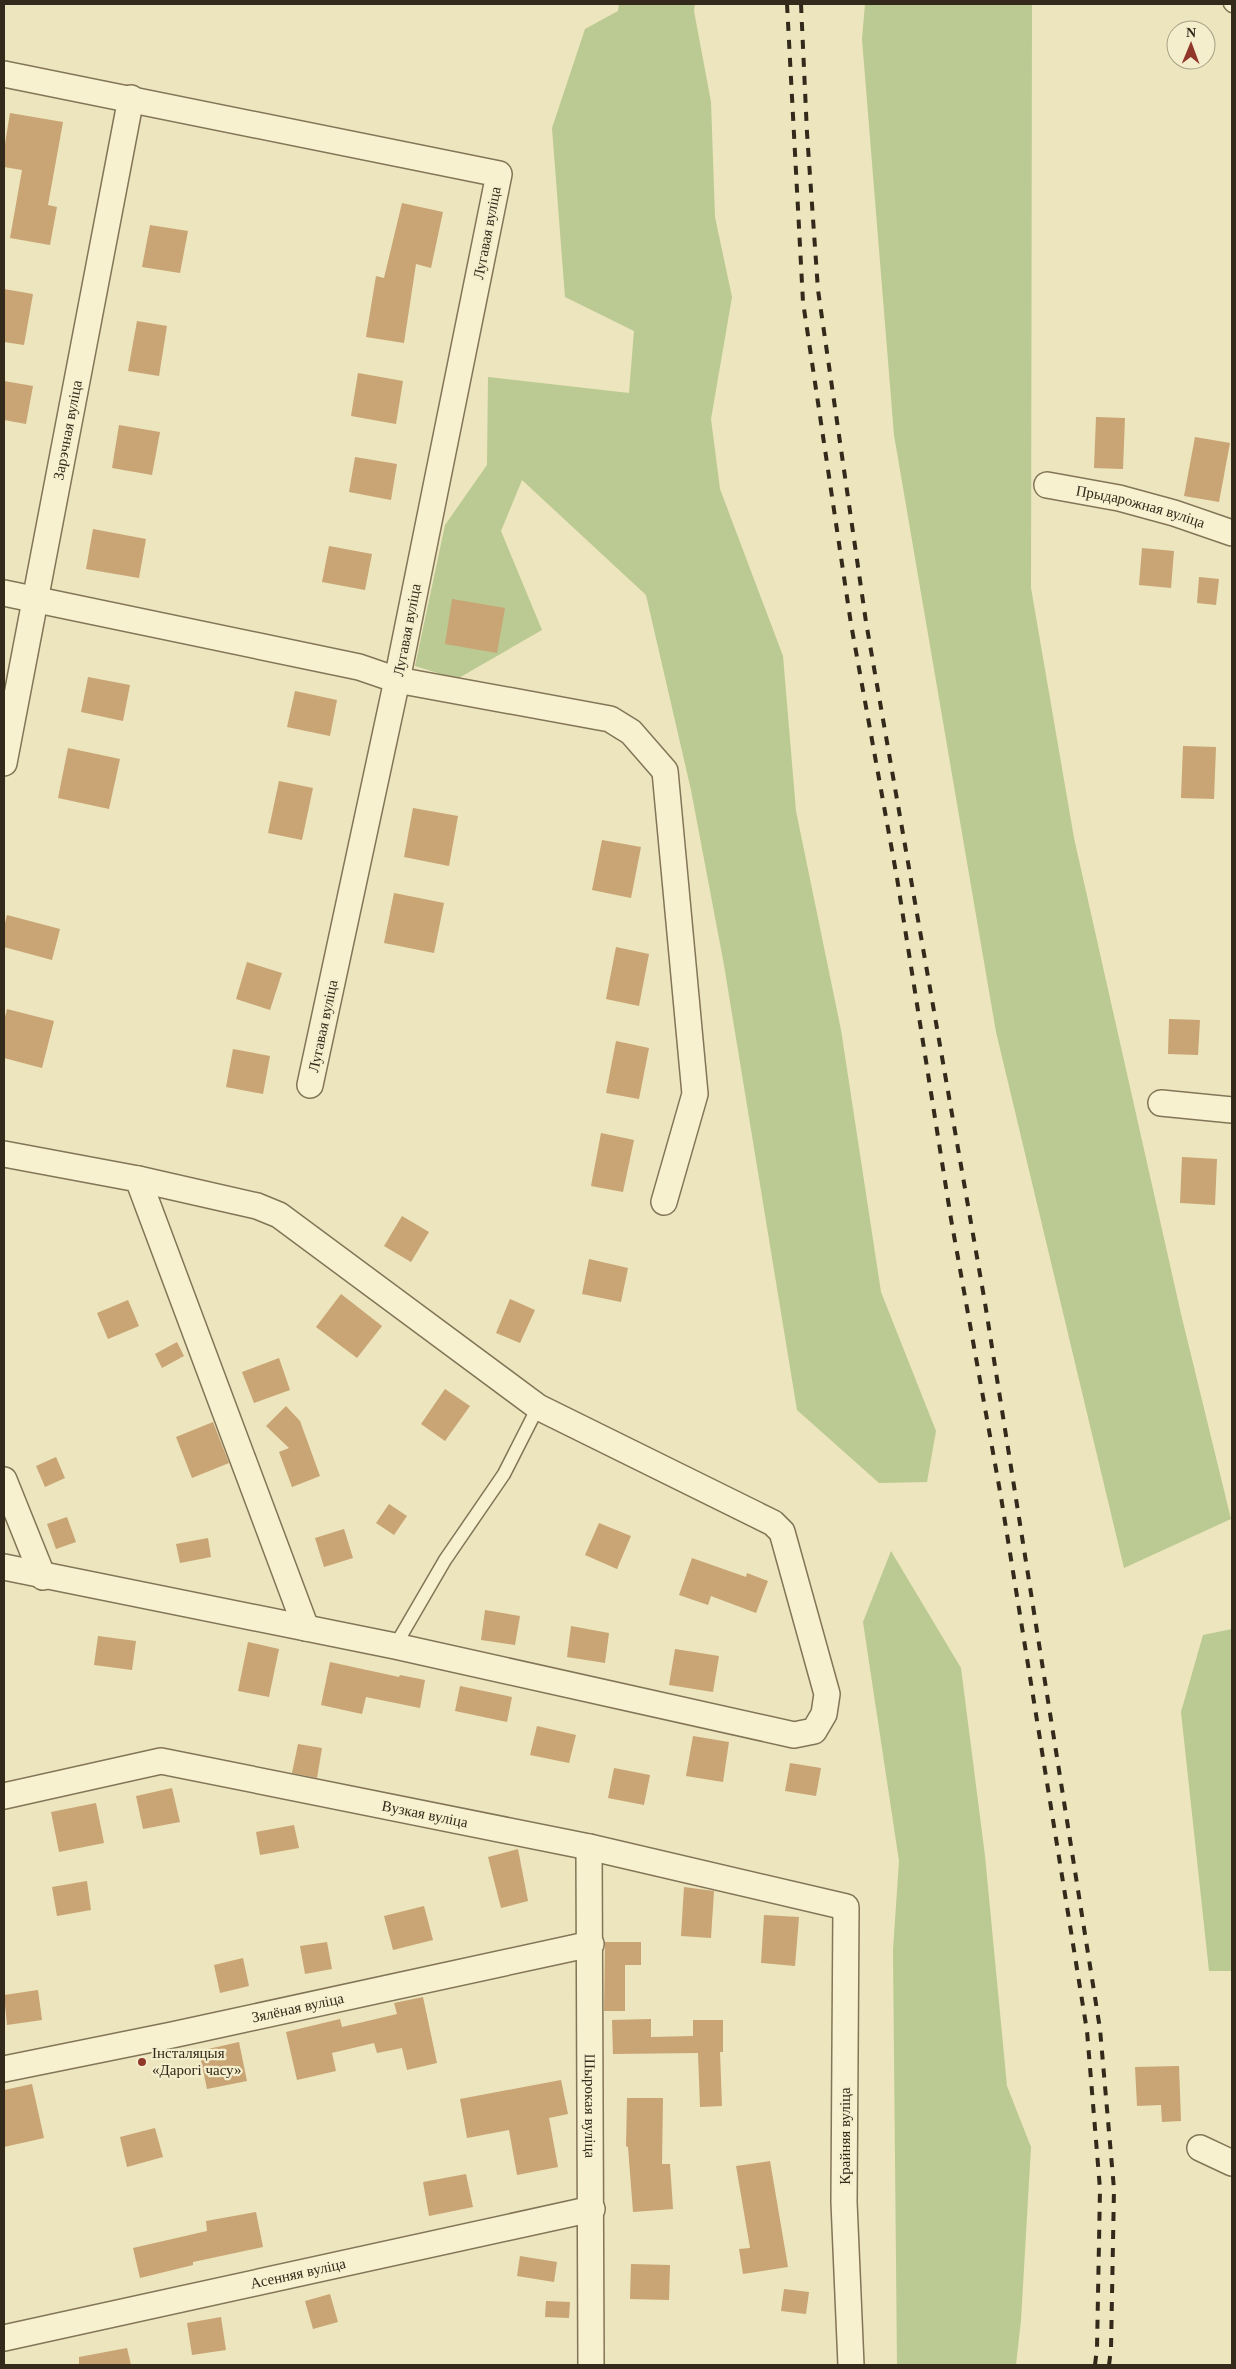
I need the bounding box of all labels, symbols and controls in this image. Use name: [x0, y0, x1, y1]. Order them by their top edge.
north arrow: [1166, 20, 1216, 70]
text: N: [1186, 25, 1196, 40]
street label: Лугавая вуліца: [470, 185, 504, 281]
street label: Зарэчная вуліца: [50, 378, 85, 481]
street label: Прыдарожная вуліца: [1075, 482, 1207, 531]
street label: Лугавая вуліца: [390, 582, 424, 678]
street label: Лугавая вуліца: [305, 978, 341, 1074]
street label: Вузкая вуліца: [380, 1798, 470, 1831]
street label: Зялёная вуліца: [250, 1990, 345, 2025]
place label: Інсталяцыя «Дарогі часу»: [152, 2045, 242, 2078]
street label: Шырокая вуліца: [582, 2054, 598, 2159]
marker: Інсталяцыя «Дарогі часу»: [136, 2056, 148, 2068]
street label: Крайняя вуліца: [837, 2087, 853, 2185]
street label: Асенняя вуліца: [249, 2255, 348, 2292]

